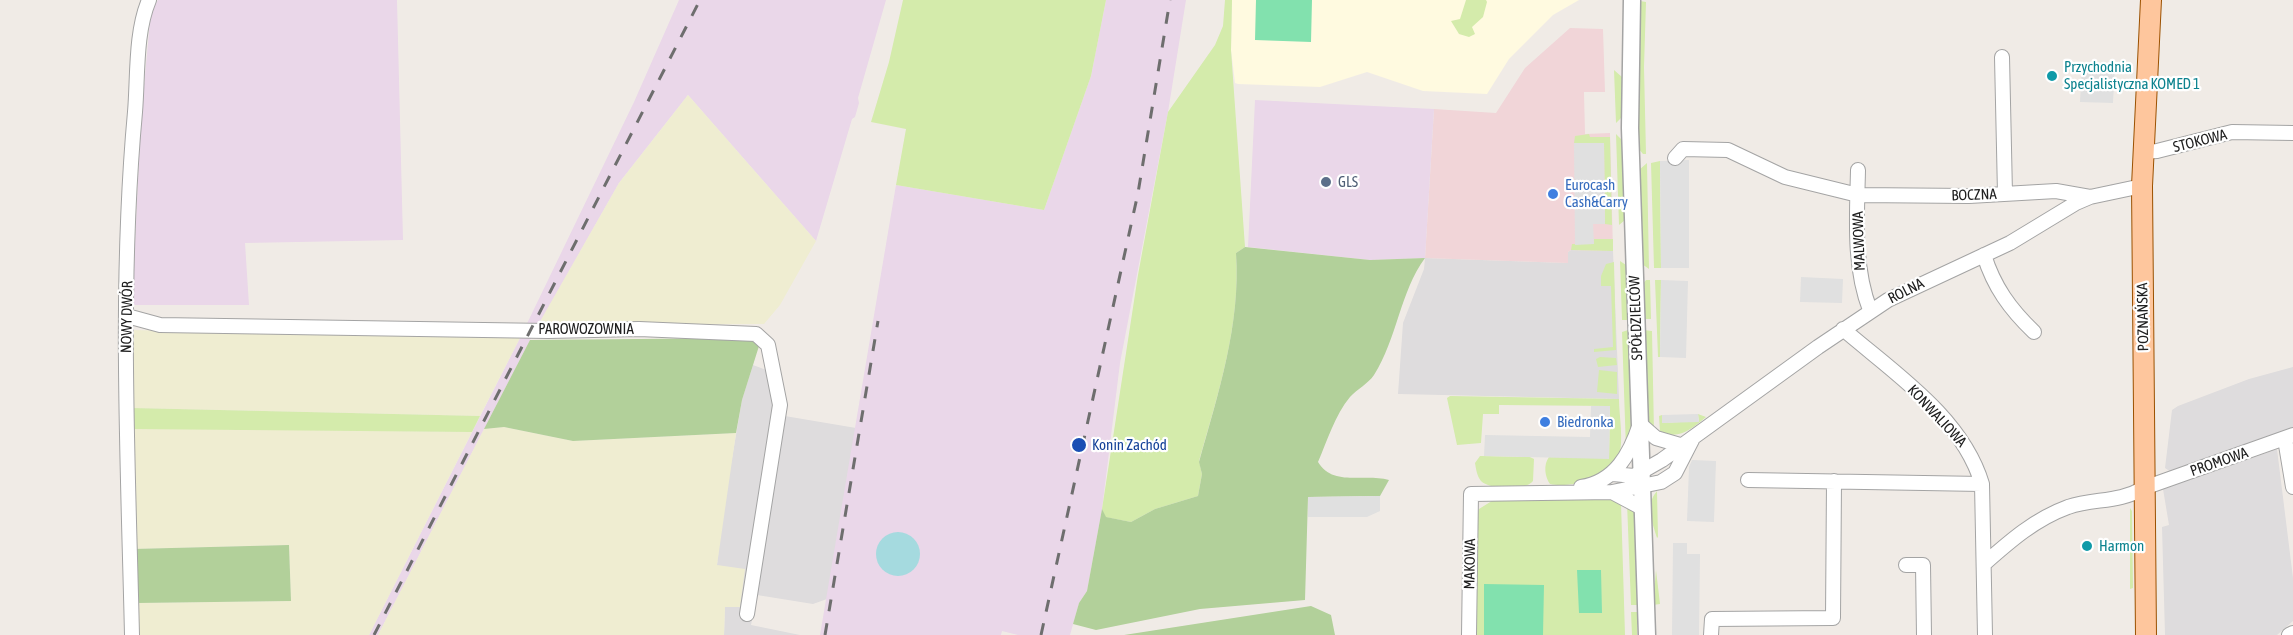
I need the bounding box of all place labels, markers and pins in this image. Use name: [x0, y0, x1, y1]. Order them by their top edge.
place label: Przychodnia Specjalistyczna KOMED 1: [2064, 58, 2200, 93]
marker: Przychodnia Specjalistyczna KOMED 1: [2045, 69, 2059, 83]
place label: GLS: [1338, 173, 1358, 191]
marker: GLS: [1319, 175, 1333, 189]
place label: Eurocash Cash&Carry: [1565, 176, 1628, 211]
marker: Eurocash Cash&Carry: [1546, 187, 1560, 201]
place label: Biedronka: [1557, 413, 1614, 431]
marker: Biedronka: [1538, 415, 1552, 429]
marker: Konin Zachód: [1070, 436, 1088, 454]
place label: Konin Zachód: [1092, 436, 1167, 454]
place label: Harmon: [2099, 537, 2144, 555]
marker: Harmon: [2080, 539, 2094, 553]

